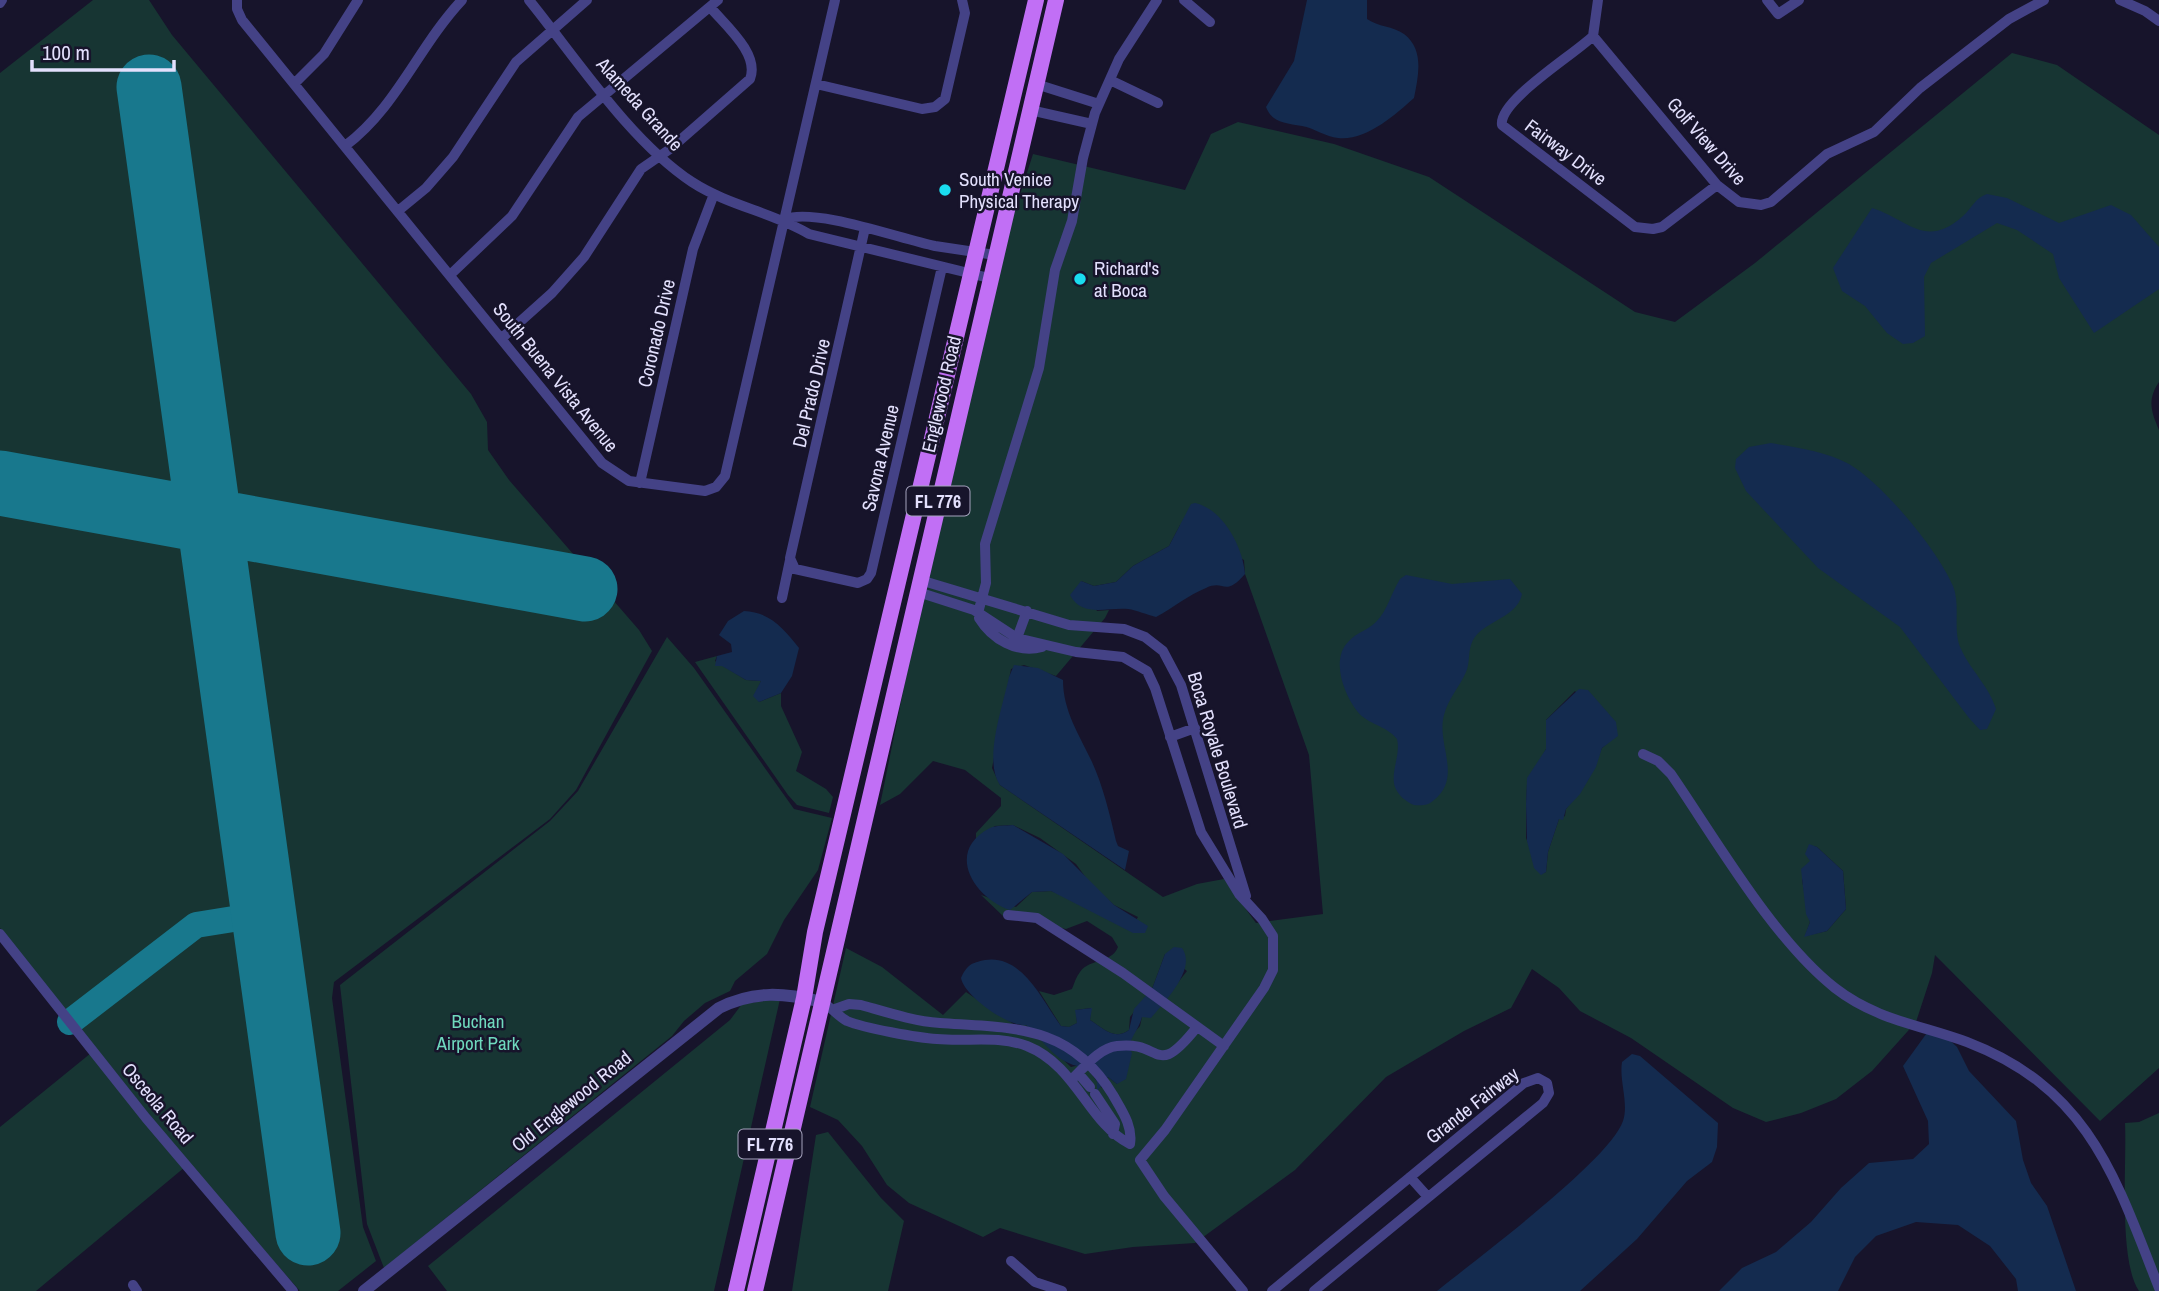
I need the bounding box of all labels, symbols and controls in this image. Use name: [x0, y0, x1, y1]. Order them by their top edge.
scale bar: [32, 28, 173, 72]
text: 100 m: [42, 38, 90, 67]
street label: Alameda Grande: [590, 51, 689, 156]
street label: Golf View Drive: [1661, 91, 1753, 191]
street label: Fairway Drive: [1520, 113, 1612, 191]
place label: South Venice Physical Therapy: [959, 166, 1079, 214]
marker: South Venice Physical Therapy: [937, 182, 953, 198]
place label: Richard's at Boca: [1094, 255, 1160, 303]
marker: Richard's at Boca: [1072, 271, 1088, 287]
street label: Coronado Drive: [631, 276, 681, 390]
street label: South Buena Vista Avenue: [487, 297, 625, 457]
street label: Englewood Road: [915, 333, 967, 455]
street label: Del Prado Drive: [786, 336, 836, 450]
street label: Savona Avenue: [855, 402, 905, 514]
road number: FL 776: [906, 486, 970, 516]
street label: Boca Royale Boulevard: [1182, 668, 1254, 832]
park label: Buchan Airport Park: [435, 1008, 520, 1056]
street label: Old Englewood Road: [506, 1045, 636, 1157]
street label: Osceola Road: [116, 1057, 200, 1149]
street label: Grande Fairway: [1420, 1060, 1524, 1149]
road number: FL 776: [738, 1129, 802, 1158]

